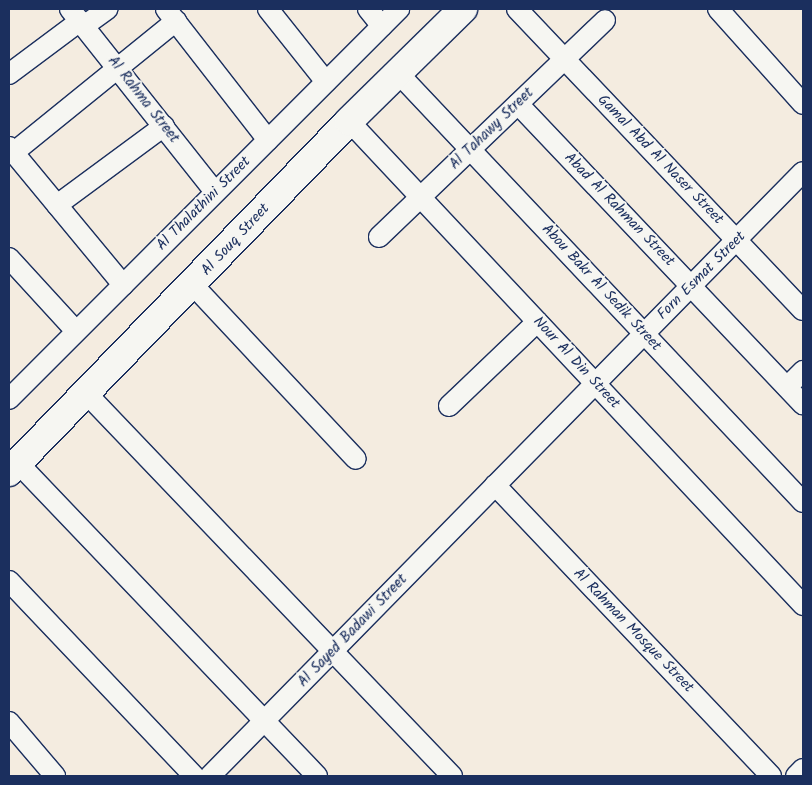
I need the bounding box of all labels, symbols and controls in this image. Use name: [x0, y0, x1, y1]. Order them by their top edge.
street label: Al Rahma Street: [103, 53, 183, 147]
street label: Al Tahawy Street: [446, 84, 538, 174]
street label: Gamal Abd Al Naser Street: [593, 91, 727, 229]
street label: Abad Al Rahman Street: [560, 149, 678, 271]
street label: Al Thalathini Street: [153, 153, 255, 255]
street label: Al Souq Street: [198, 200, 274, 280]
street label: Abou Bakr Al Sedik Street: [537, 221, 665, 355]
street label: Forn Esmat Street: [654, 228, 750, 324]
street label: Nour Al Din Street: [529, 313, 623, 413]
street label: Al Rahman Mosque Street: [569, 565, 697, 697]
street label: Al Sayed Badawi Street: [294, 571, 412, 691]

